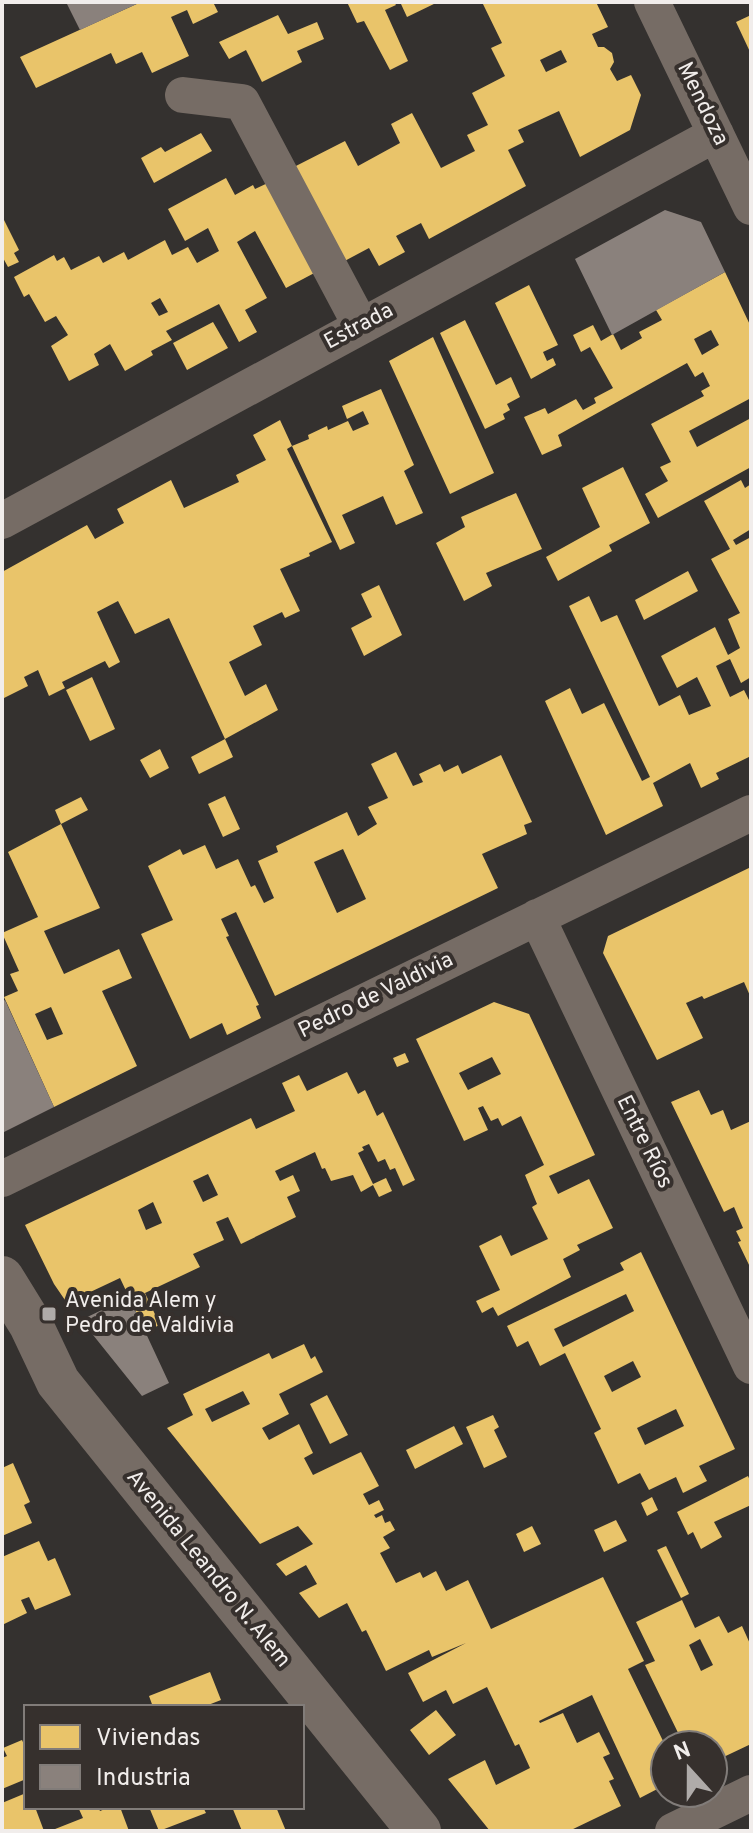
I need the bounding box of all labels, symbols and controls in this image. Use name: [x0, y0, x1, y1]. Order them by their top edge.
street label: Mendoza: [670, 58, 734, 150]
street label: Estrada: [320, 298, 398, 356]
street label: Pedro de Valdivia: [294, 947, 458, 1045]
street label: Entre Ríos: [610, 1091, 678, 1193]
place label: Avenida Alem y Pedro de Valdivia: [65, 1288, 234, 1340]
marker: Avenida Alem y Pedro de Valdivia: [40, 1305, 58, 1323]
street label: Avenida Leandro N. Alem: [120, 1465, 296, 1673]
legend: [24, 1705, 304, 1809]
text: Viviendas: [96, 1724, 201, 1754]
north arrow: [649, 1729, 729, 1809]
text: N: [671, 1737, 695, 1768]
text: Industria: [96, 1764, 191, 1794]

